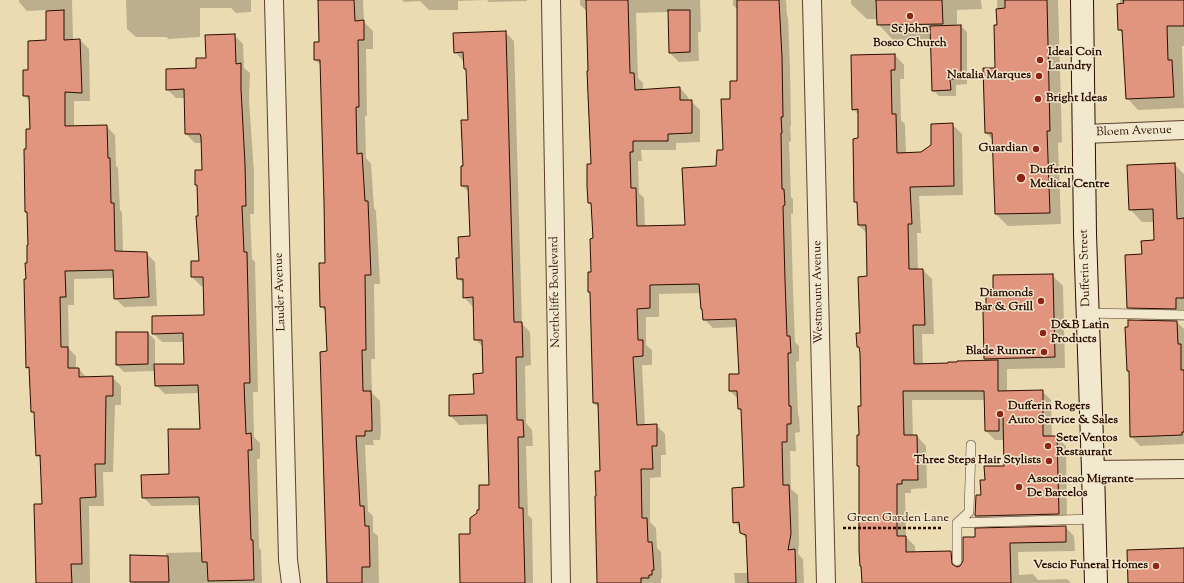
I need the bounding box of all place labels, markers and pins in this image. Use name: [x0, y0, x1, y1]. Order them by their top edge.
marker: St John Bosco Church: [905, 11, 915, 21]
place label: St John Bosco Church: [873, 23, 947, 51]
place label: Ideal Coin Laundry: [1048, 46, 1102, 74]
marker: Ideal Coin Laundry: [1035, 55, 1045, 65]
place label: Natalia Marques: [947, 69, 1031, 83]
marker: Natalia Marques: [1034, 71, 1044, 81]
place label: Bright Ideas: [1046, 92, 1107, 106]
marker: Bright Ideas: [1033, 94, 1043, 104]
place label: Guardian: [979, 142, 1028, 156]
marker: Guardian: [1031, 144, 1041, 154]
place label: Dufferin Medical Centre: [1030, 164, 1110, 192]
marker: Dufferin Medical Centre: [1015, 172, 1027, 184]
place label: Diamonds Bar & Grill: [975, 287, 1033, 315]
marker: Diamonds Bar & Grill: [1036, 296, 1046, 306]
place label: D&B Latin Products: [1051, 319, 1109, 347]
marker: D&B Latin Products: [1038, 328, 1048, 338]
place label: Blade Runner: [966, 345, 1036, 359]
marker: Blade Runner: [1039, 347, 1049, 357]
place label: Dufferin Rogers Auto Service & Sales: [1008, 400, 1118, 428]
marker: Dufferin Rogers Auto Service & Sales: [995, 409, 1005, 419]
place label: Sete Ventos Restaurant: [1056, 432, 1117, 460]
marker: Sete Ventos Restaurant: [1043, 441, 1053, 451]
place label: Three Steps Hair Stylists: [914, 454, 1041, 468]
marker: Three Steps Hair Stylists: [1044, 456, 1054, 466]
place label: Associacao Migrante De Barcelos: [1027, 473, 1134, 501]
marker: Associacao Migrante De Barcelos: [1014, 482, 1024, 492]
place label: Vescio Funeral Homes: [1033, 559, 1148, 573]
marker: Vescio Funeral Homes: [1151, 561, 1161, 571]

